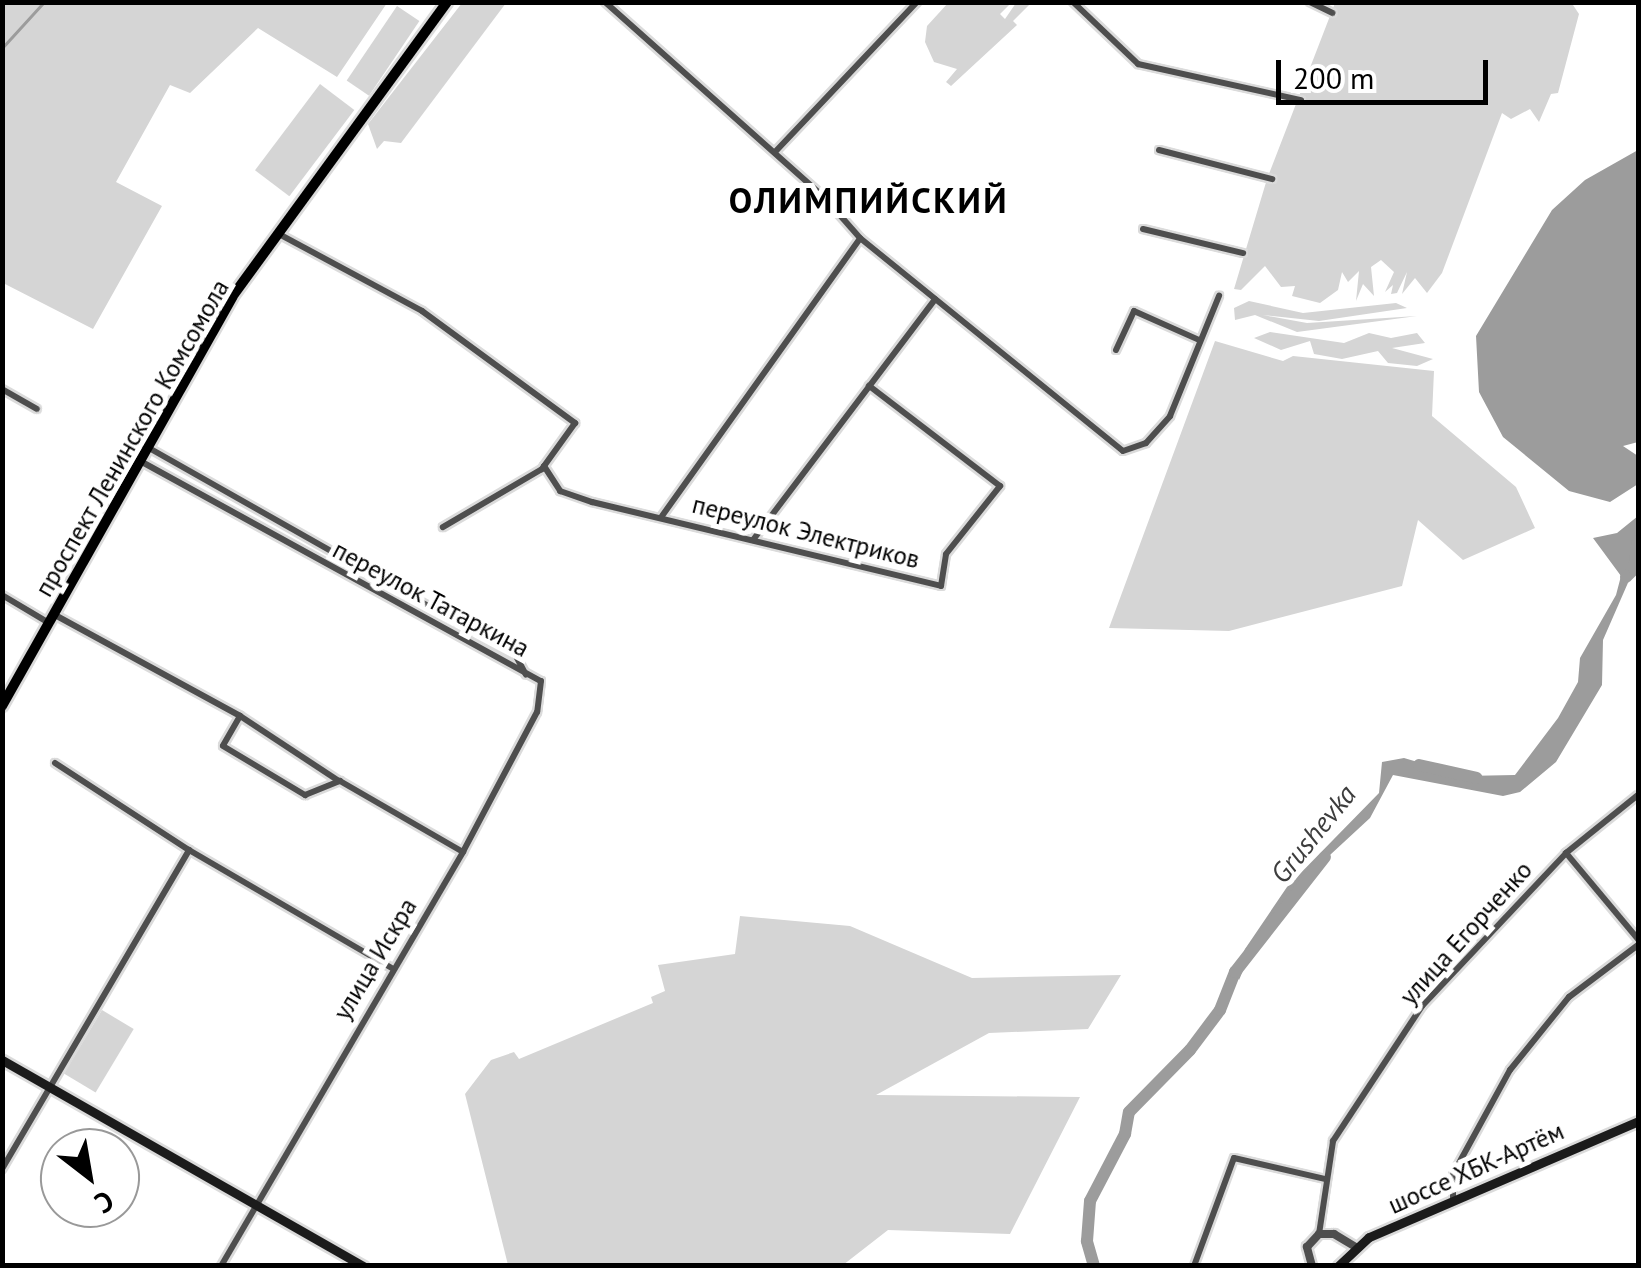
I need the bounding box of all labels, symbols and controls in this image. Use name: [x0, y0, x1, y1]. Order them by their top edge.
scale bar: [1281, 40, 1494, 102]
text: 200 m: [1293, 58, 1374, 97]
district label: ОЛИМПИЙСКИЙ: [729, 179, 1009, 221]
street label: проспект Ленинского Комсомола: [29, 274, 235, 602]
street label: переулок Электриков: [689, 489, 923, 575]
street label: переулок Татаркина: [327, 534, 535, 664]
water label: Grushevka: [1263, 778, 1363, 890]
street label: улица Егорченко: [1394, 855, 1538, 1011]
street label: улица Искра: [327, 893, 423, 1025]
street label: шоссе ХБК-Артём: [1383, 1116, 1569, 1220]
north arrow: [40, 1128, 140, 1228]
text: С: [88, 1183, 121, 1222]

